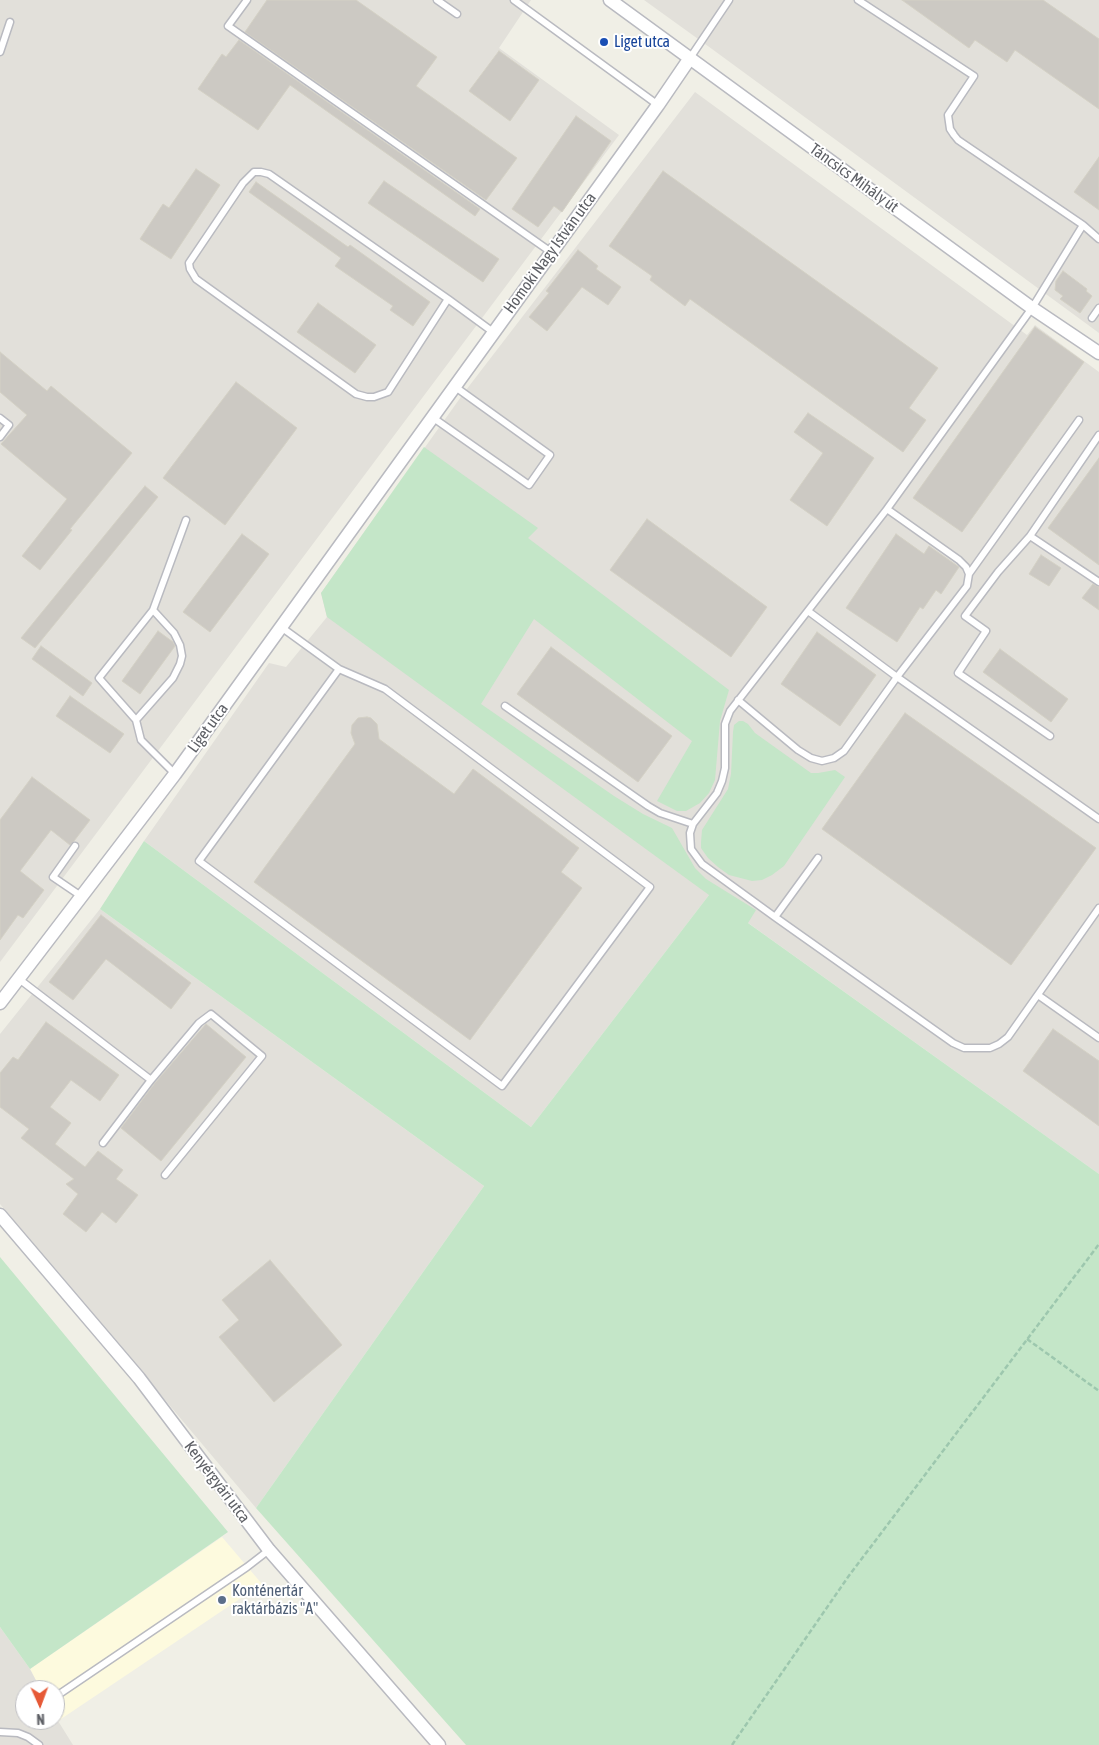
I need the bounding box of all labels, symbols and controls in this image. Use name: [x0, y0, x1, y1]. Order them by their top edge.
place label: Liget utca: [614, 32, 670, 52]
marker: Liget utca: [598, 36, 610, 48]
street label: Táncsics Mihály út: [806, 139, 902, 217]
street label: Homoki Nagy István utca: [500, 189, 600, 317]
street label: Liget utca: [184, 700, 232, 756]
street label: Kenyérgyári utca: [180, 1437, 254, 1527]
place label: Konténertár raktárbázis "A": [232, 1581, 318, 1619]
marker: Konténertár raktárbázis "A": [216, 1594, 228, 1606]
north arrow: [15, 1680, 65, 1730]
text: N: [36, 1711, 45, 1727]

